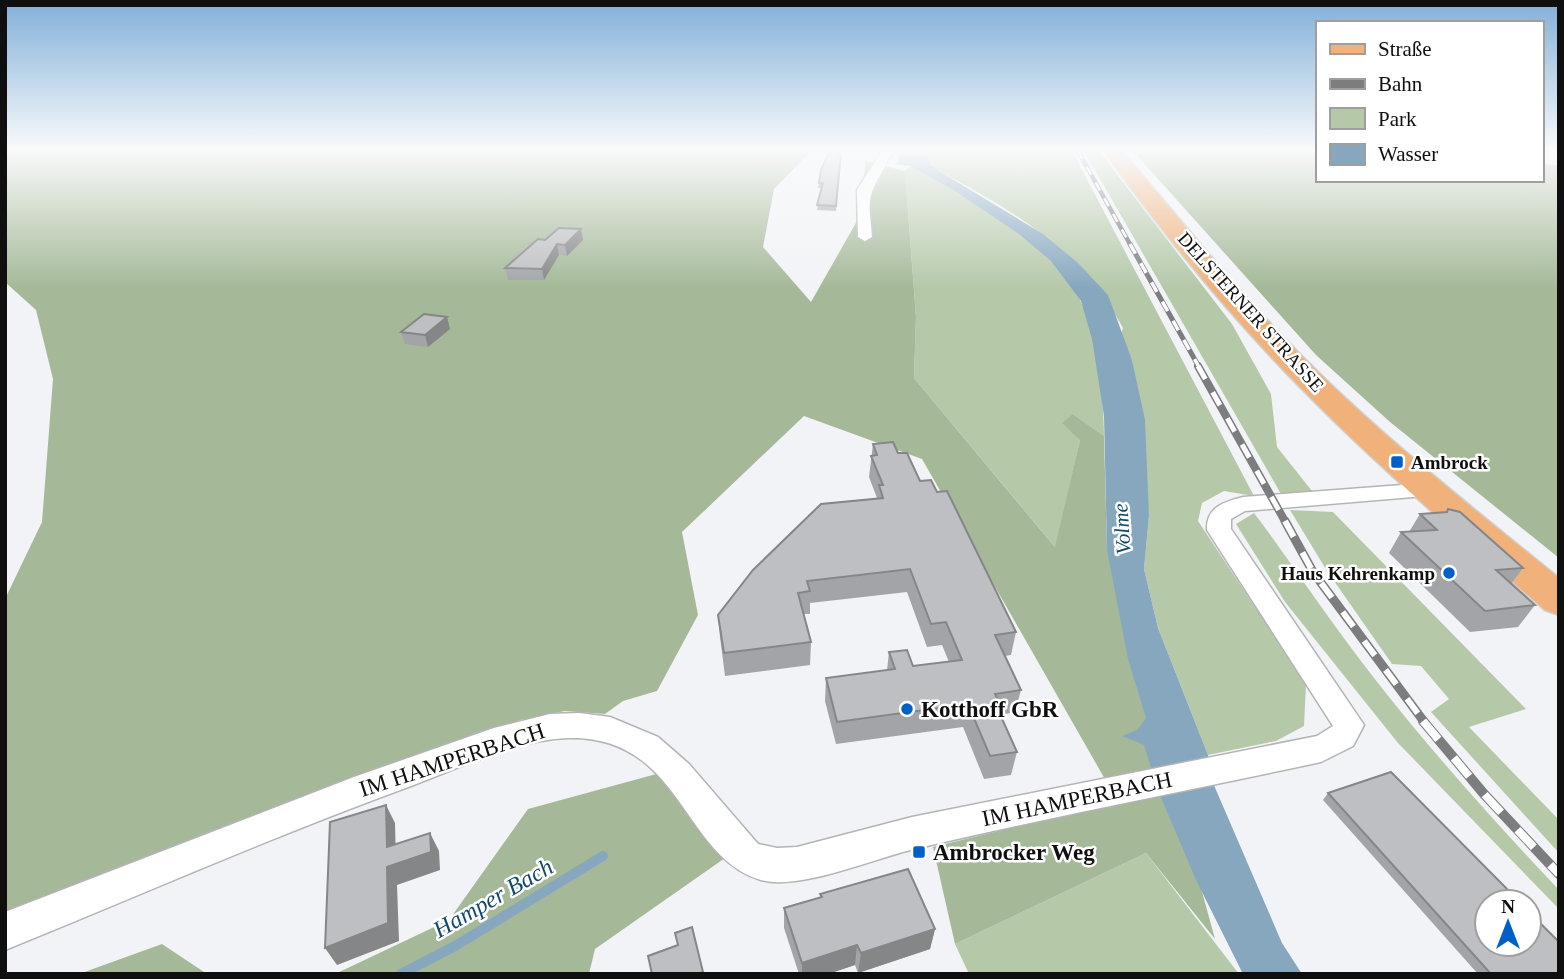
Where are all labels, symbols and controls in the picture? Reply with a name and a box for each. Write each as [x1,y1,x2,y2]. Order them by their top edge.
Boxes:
legend [1316,21,1543,182]
text: Straße [1378,37,1432,61]
text: Bahn [1378,72,1423,96]
text: Park [1378,107,1417,131]
text: Wasser [1378,142,1438,166]
street label: DELSTERNER STRASSE [1174,228,1328,396]
place label: Ambrock [1411,452,1488,473]
marker: Ambrock [1389,454,1405,470]
water label: Volme [1108,503,1136,555]
place label: Haus Kehrenkamp [1281,563,1435,584]
marker: Haus Kehrenkamp [1441,565,1457,581]
place label: Kotthoff GbR [921,697,1059,722]
marker: Kotthoff GbR [899,701,915,717]
street label: IM HAMPERBACH [356,718,548,802]
street label: IM HAMPERBACH [980,767,1174,831]
place label: Ambrocker Weg [933,840,1095,865]
marker: Ambrocker Weg [911,844,927,860]
water label: Hamper Bach [428,853,558,943]
north arrow [1473,888,1543,958]
text: N [1501,896,1515,917]

